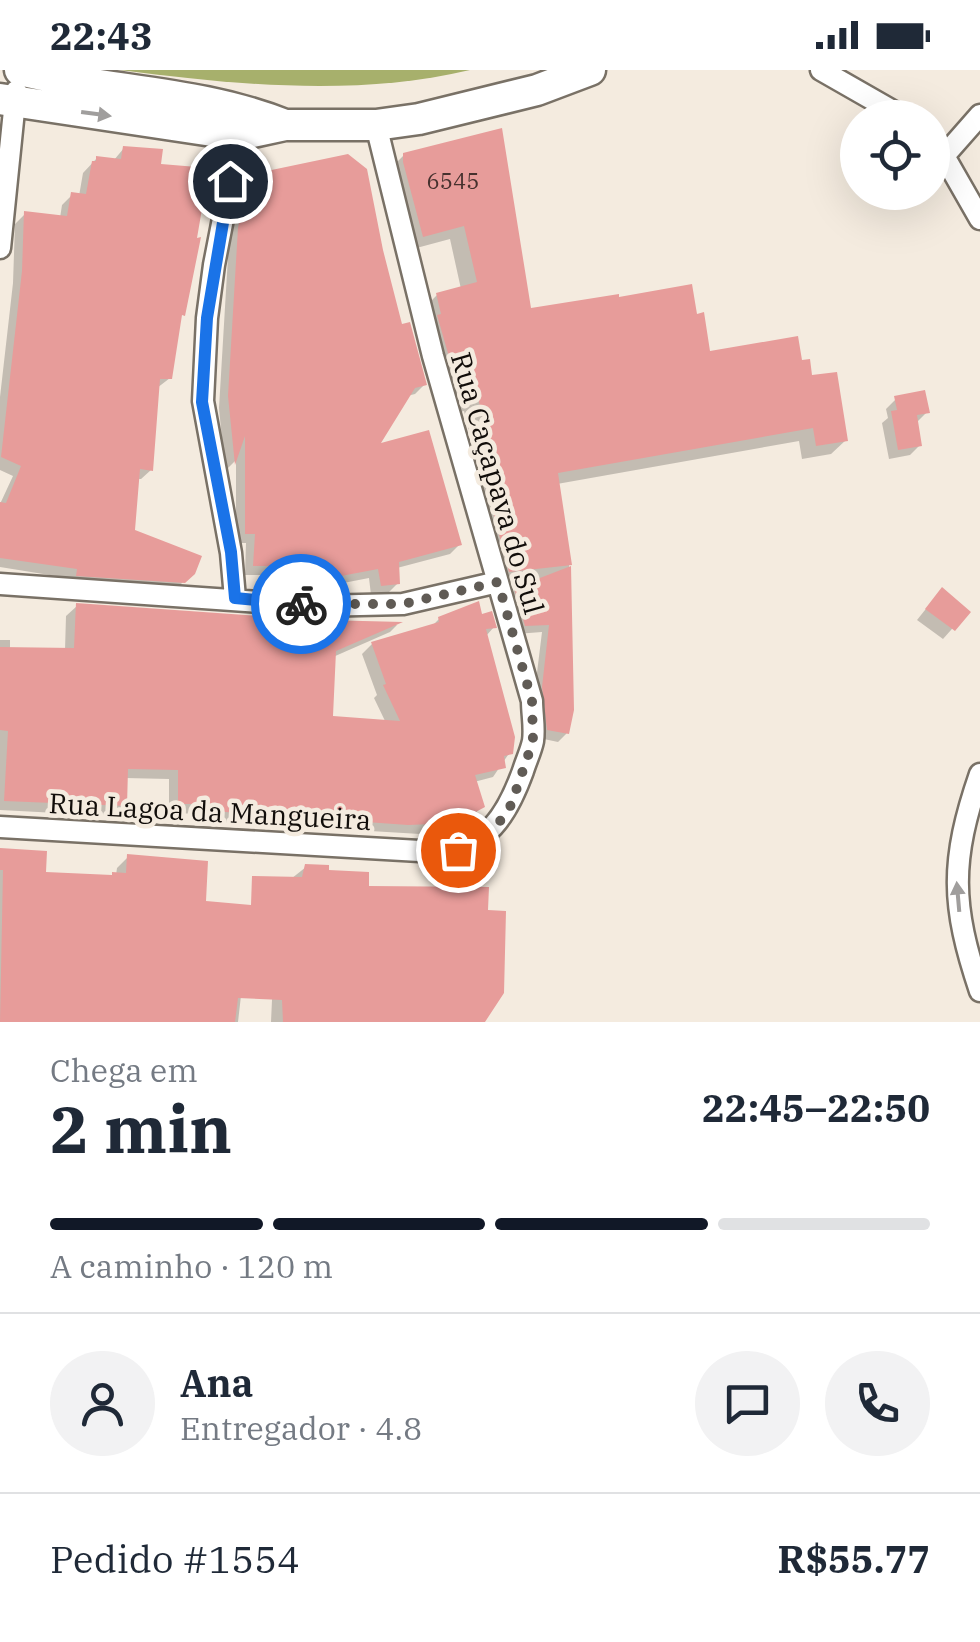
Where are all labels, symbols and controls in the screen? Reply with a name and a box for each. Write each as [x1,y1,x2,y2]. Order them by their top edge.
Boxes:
text: 22:43 [50,11,153,60]
map controls [840,100,950,210]
button: locate [840,100,950,210]
one-way arrow [81,107,113,123]
pin [188,139,273,224]
icon: home [203,154,258,209]
house number: 6545 [427,166,479,195]
street label: Rua Caçapava do Sul [443,348,553,618]
courier [251,554,351,654]
icon: bike [274,577,329,632]
street label: Rua Lagoa da Mangueira [48,784,372,838]
pin [416,808,501,893]
icon: bag [431,823,486,878]
one-way arrow [949,880,965,912]
text: Chega em [50,1049,198,1091]
text: 22:45–22:50 [702,1083,930,1132]
text: 2 min [50,1086,232,1171]
text: A caminho · 120 m [50,1245,333,1287]
button: person [50,1351,155,1456]
button: chat [695,1351,800,1456]
button: phone [825,1351,930,1456]
text: Ana [180,1358,253,1407]
text: Entregador · 4.8 [180,1407,422,1449]
text: Pedido #1554 [50,1534,300,1583]
text: R$55.77 [778,1534,930,1583]

